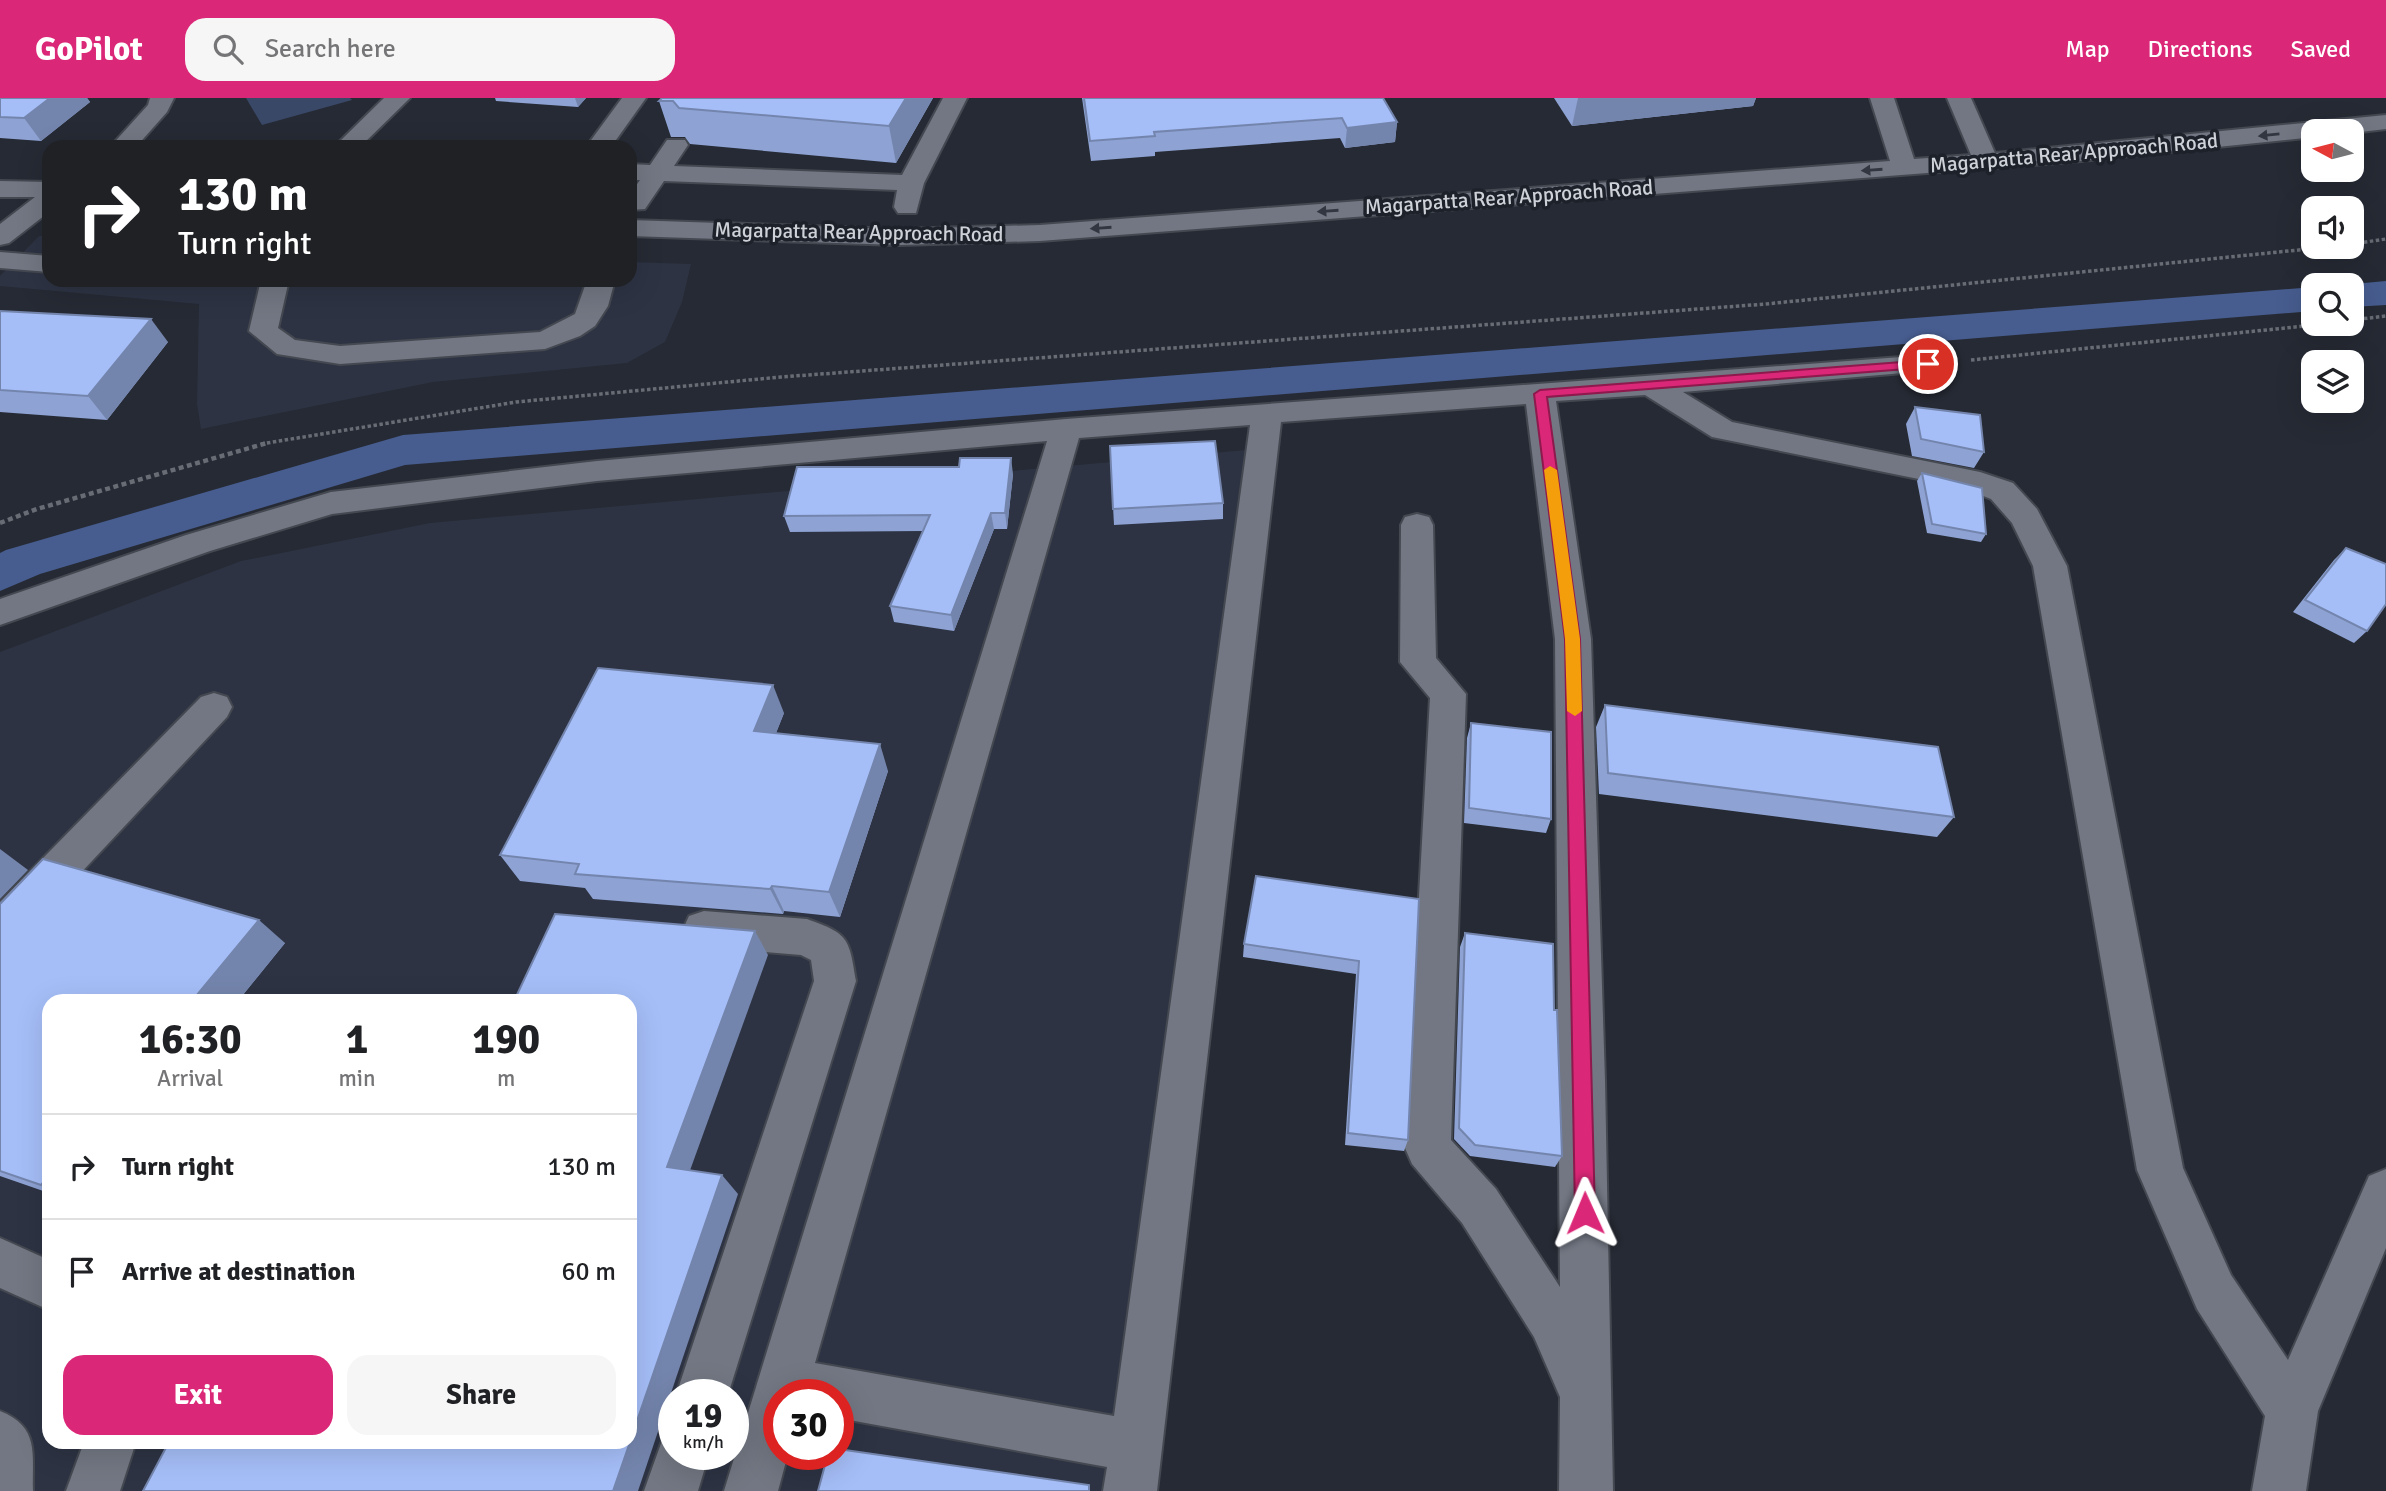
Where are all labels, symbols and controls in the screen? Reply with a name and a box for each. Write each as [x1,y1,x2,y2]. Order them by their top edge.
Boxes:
search box [185,18,675,81]
text: GoPilot [35,29,143,70]
icon: search [209,30,247,68]
text: Search here [265,33,396,65]
text: Map [2065,34,2110,64]
text: Directions [2148,34,2253,64]
text: Saved [2291,34,2351,64]
north arrow [2301,119,2364,182]
map controls [2301,119,2364,413]
street label: Magarpatta Rear Approach Road [1929,127,2219,179]
one-way arrow [2258,129,2280,140]
text: 130 m [178,164,308,224]
one-way arrow [1861,165,1883,176]
icon: right [63,168,154,259]
street label: Magarpatta Rear Approach Road [1364,174,1654,220]
button: sound [2301,196,2364,259]
one-way arrow [1316,206,1338,217]
street label: Magarpatta Rear Approach Road [714,216,1004,248]
one-way arrow [1090,223,1112,234]
text: Turn right [178,224,311,263]
button: search [2301,273,2364,336]
pin [1898,334,1958,394]
icon: arrive [1909,345,1947,383]
button: layers [2301,350,2364,413]
text: 16:30 [139,1014,242,1065]
text: 1 [346,1014,368,1065]
text: 190 [472,1014,540,1065]
text: Arrival [157,1064,223,1093]
text: min [338,1064,376,1093]
text: m [497,1064,515,1093]
icon: right [63,1148,101,1186]
text: Turn right [122,1151,234,1183]
text: 130 m [547,1151,616,1183]
position arrow [1548,1176,1622,1250]
icon: arrive [63,1253,101,1291]
text: Arrive at destination [122,1256,355,1288]
text: 60 m [561,1256,616,1288]
button: Exit [63,1355,333,1435]
button: Share [347,1355,616,1435]
speed limit sign: 30 [763,1379,854,1470]
text: 19 [685,1394,722,1437]
text: km/h [683,1431,724,1453]

